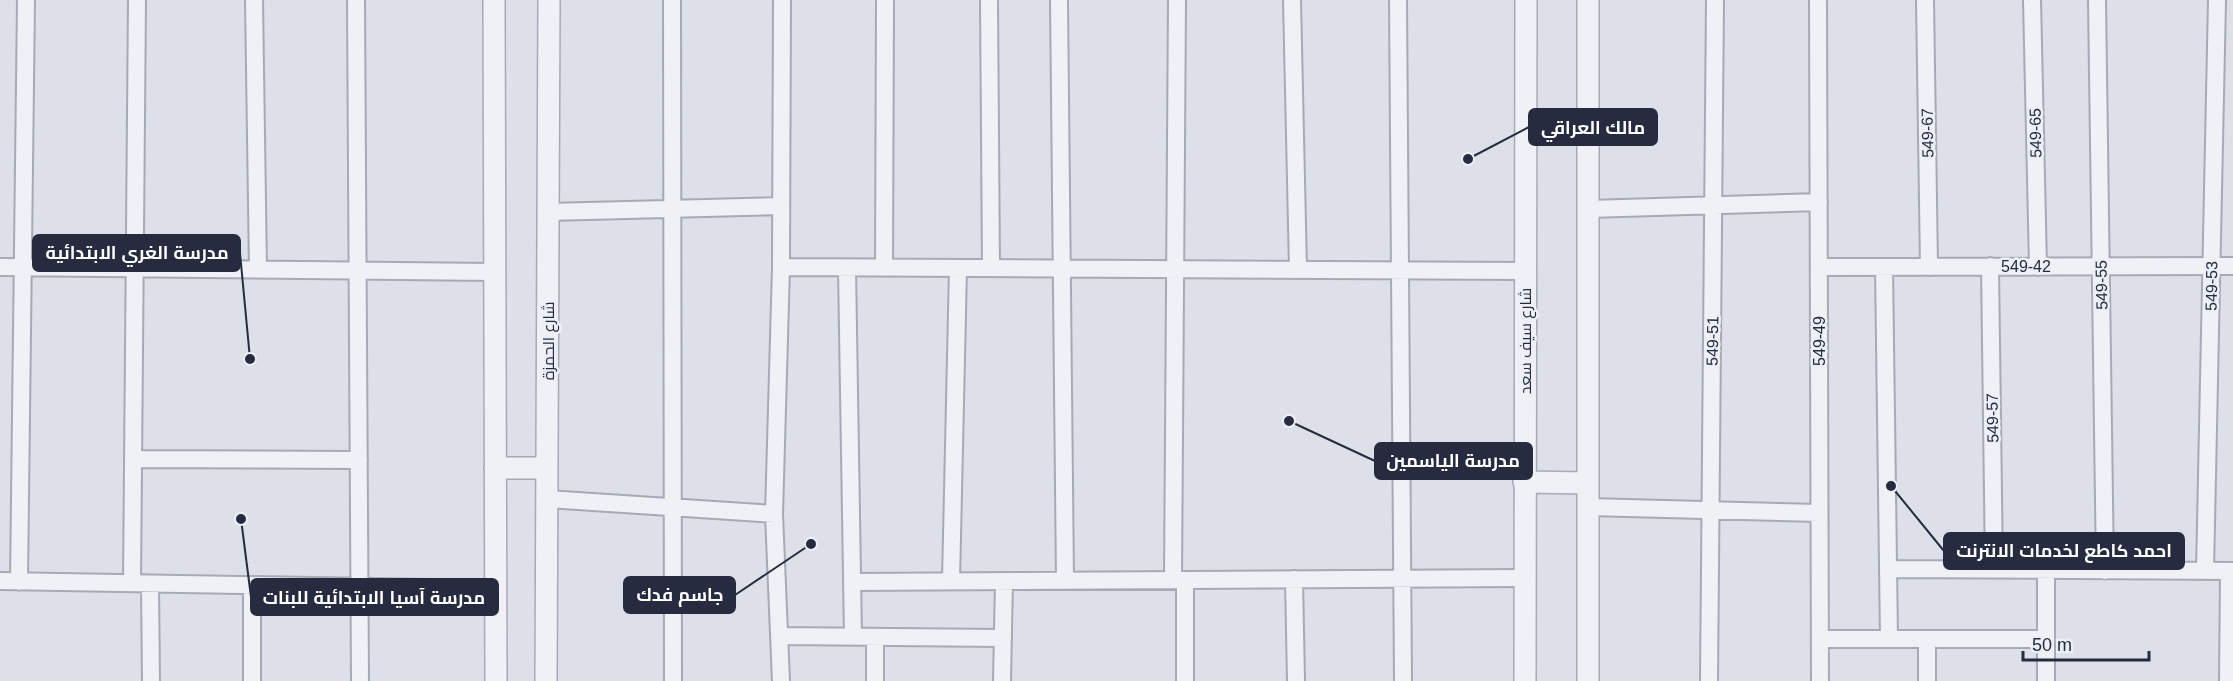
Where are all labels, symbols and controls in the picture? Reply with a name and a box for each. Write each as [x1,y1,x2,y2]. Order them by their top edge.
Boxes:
street label: 549-67 [1919,108,1936,158]
street label: 549-65 [2027,108,2044,158]
callout: مالك العراقي [1529,109,1657,145]
text: مالك العراقي [1541,118,1645,143]
callout: مدرسة الغري الابتدائية [33,235,240,271]
text: مدرسة الغري الابتدائية [45,243,229,267]
street label: 549-42 [2001,258,2051,275]
street label: 549-55 [2093,260,2110,310]
street label: 549-53 [2203,261,2220,311]
street label: شارع سيف سعد [1517,288,1537,394]
street label: شارع الحمزة [540,302,560,380]
street label: 549-51 [1704,316,1721,366]
street label: 549-49 [1811,316,1828,366]
street label: 549-57 [1984,393,2001,443]
callout: مدرسة الياسمين [1375,443,1532,479]
text: مدرسة الياسمين [1386,451,1520,472]
callout: احمد كاطع لخدمات الانترنت [1944,533,2184,569]
text: احمد كاطع لخدمات الانترنت [1956,541,2172,563]
callout: جاسم فدك [624,577,735,613]
callout: مدرسة آسيا الابتدائية للبنات [251,579,498,615]
text: جاسم فدك [637,585,723,607]
text: مدرسة آسيا الابتدائية للبنات [263,588,485,608]
scale bar [2023,624,2149,662]
text: 50 m [2032,635,2072,655]

